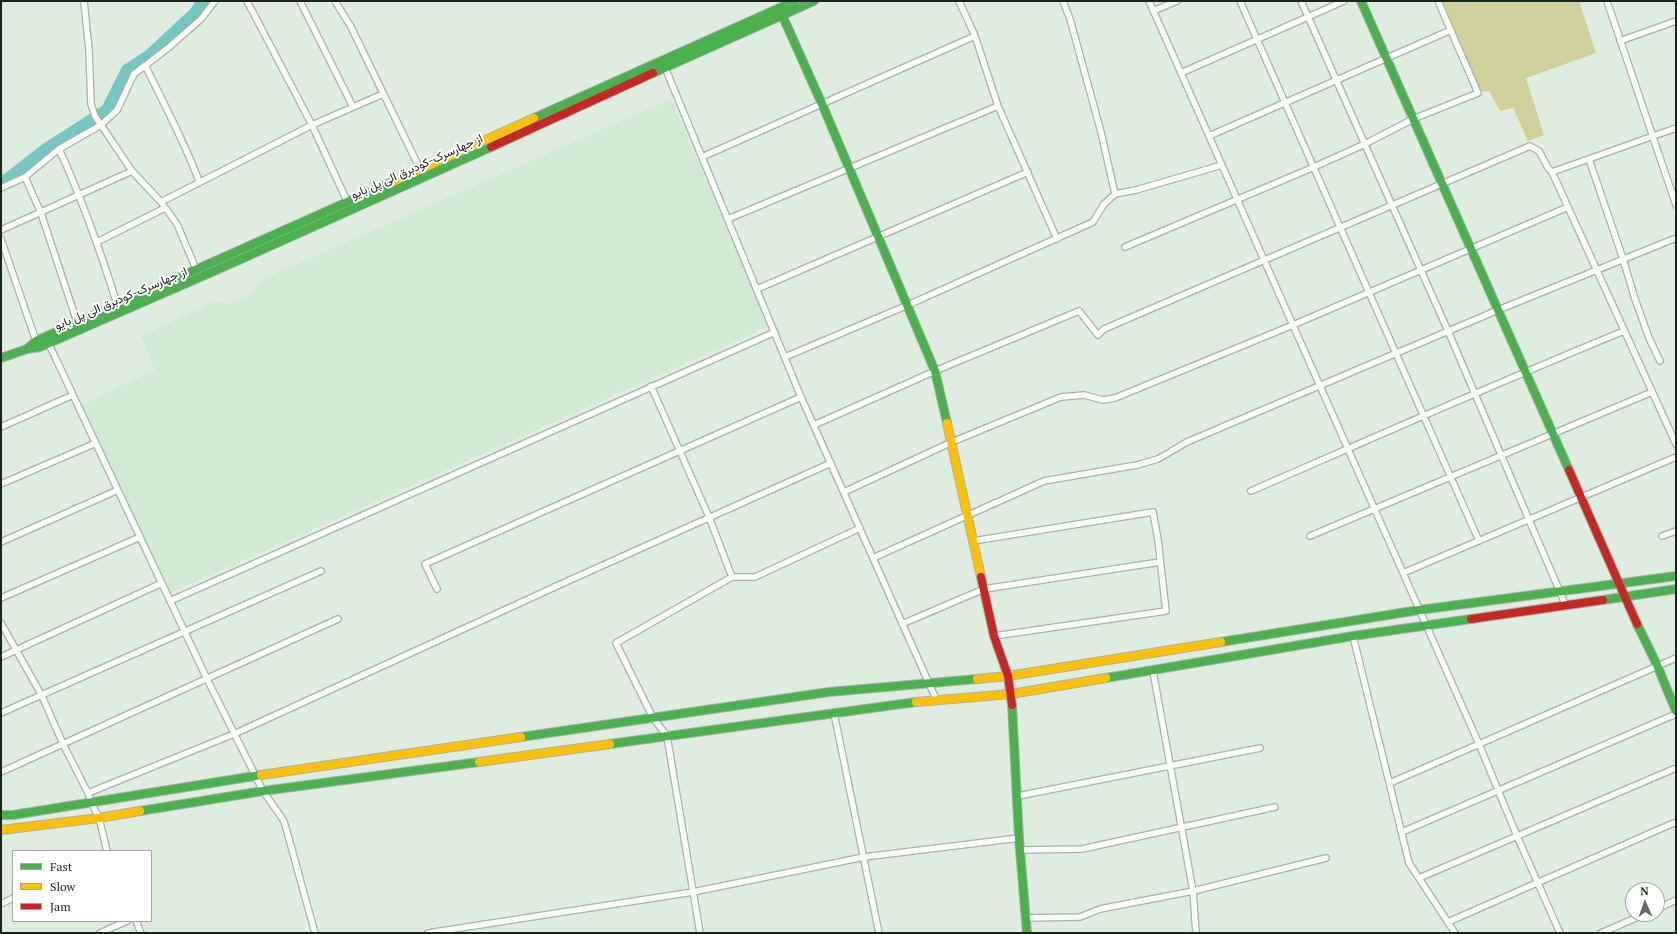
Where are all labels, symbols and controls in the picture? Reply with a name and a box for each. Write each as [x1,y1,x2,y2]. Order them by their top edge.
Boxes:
street label: از جهارسرک-کودبرق الی پل بایو [349,131,485,203]
street label: از جهارسرک-کودبرق الی پل بایو [53,265,189,333]
legend [12,850,152,922]
text: Fast [50,859,72,874]
text: Slow [50,879,75,894]
north arrow [1625,882,1665,922]
text: N [1640,884,1649,898]
text: Jam [50,899,71,914]

